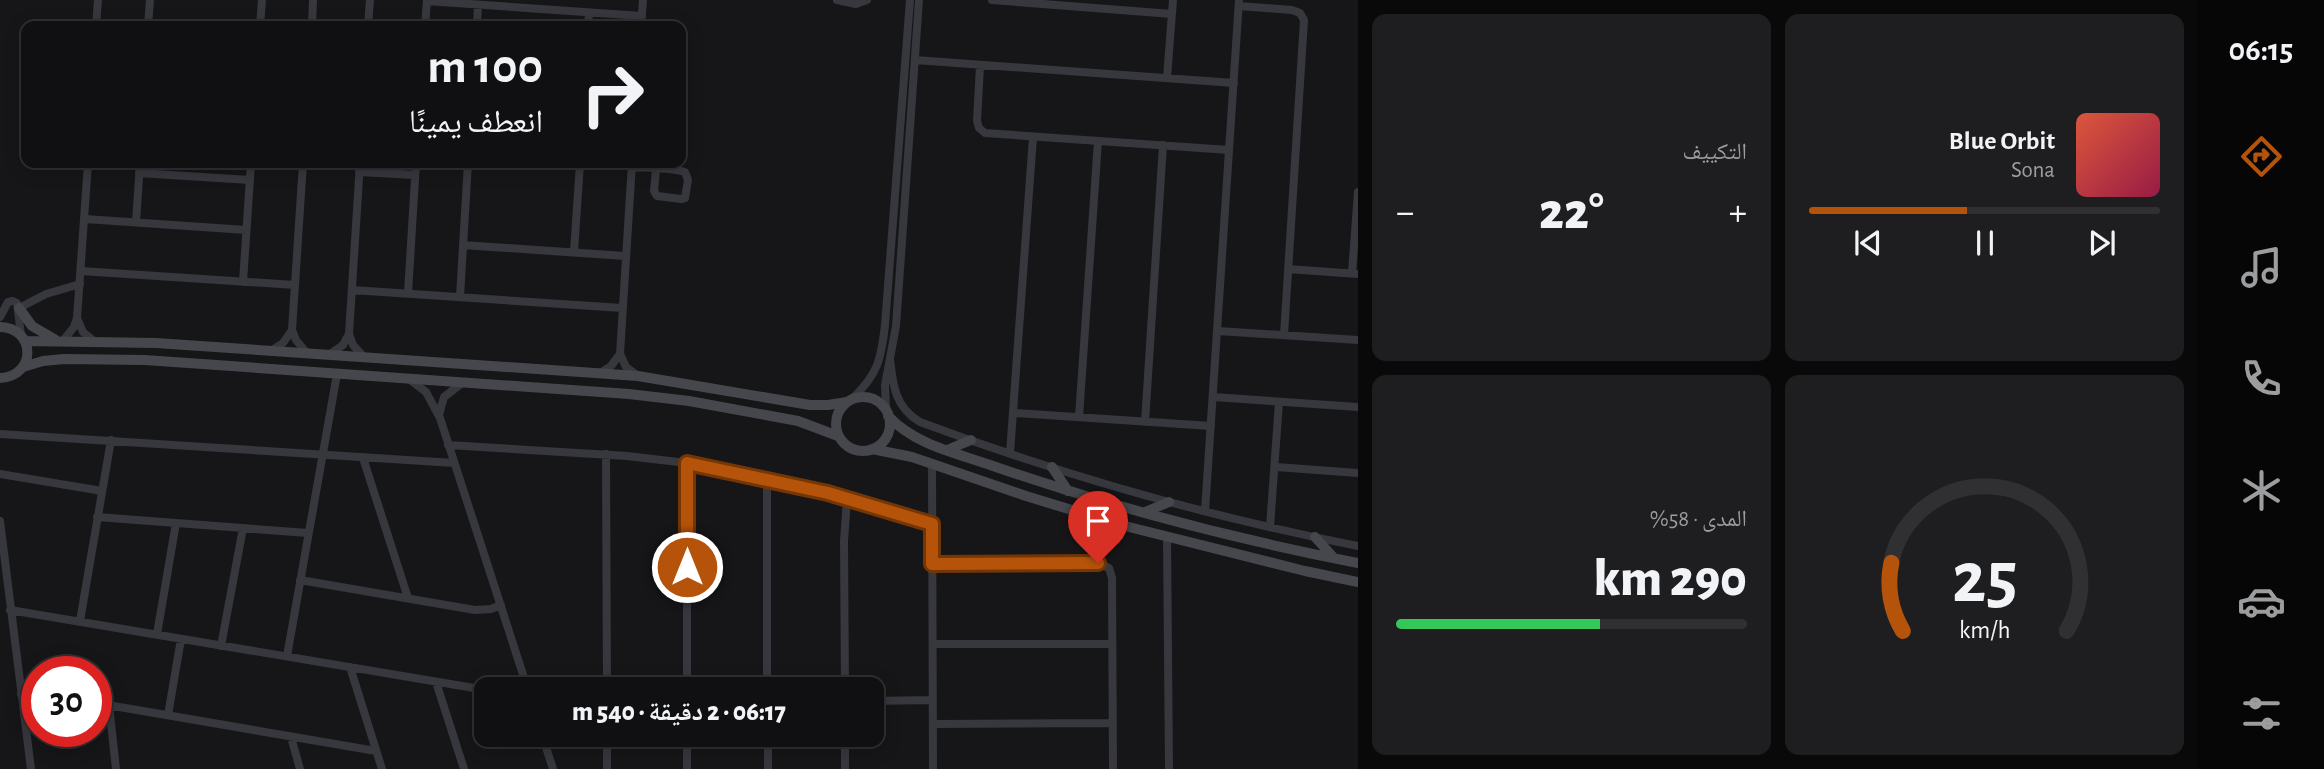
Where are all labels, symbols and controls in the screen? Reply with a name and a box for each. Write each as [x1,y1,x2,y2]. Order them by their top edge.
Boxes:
text: 06:15 [2229,34,2293,66]
text: 100 m [427,43,543,92]
icon: right [567,49,658,140]
text: انعطف يمينًا [409,106,543,138]
text: Blue Orbit [1949,128,2055,154]
icon: directions [2237,132,2286,181]
text: التكييف [1682,141,1747,164]
text: Sona [2011,159,2055,182]
text: 22° [1539,186,1604,238]
text: − [1396,194,1414,232]
text: + [1729,194,1747,232]
icon: previous [1849,224,1887,262]
icon: pause [1966,224,2004,262]
icon: next [2083,224,2121,262]
icon: music [2237,243,2286,292]
icon: phone [2237,354,2286,403]
icon: climate [2237,466,2286,515]
pin [1068,491,1128,563]
icon: arrive [1079,502,1117,540]
text: المدى · 58% [1650,508,1747,531]
position arrow [650,530,724,604]
text: 25 [1952,543,2017,616]
text: 290 km [1593,553,1747,605]
icon: car [2237,577,2286,626]
text: km/h [1959,618,2010,643]
speed limit sign: 30 [21,656,112,747]
icon: filters [2237,689,2286,738]
text: 06:17 · 2 دقيقة · 540 m [572,699,786,725]

